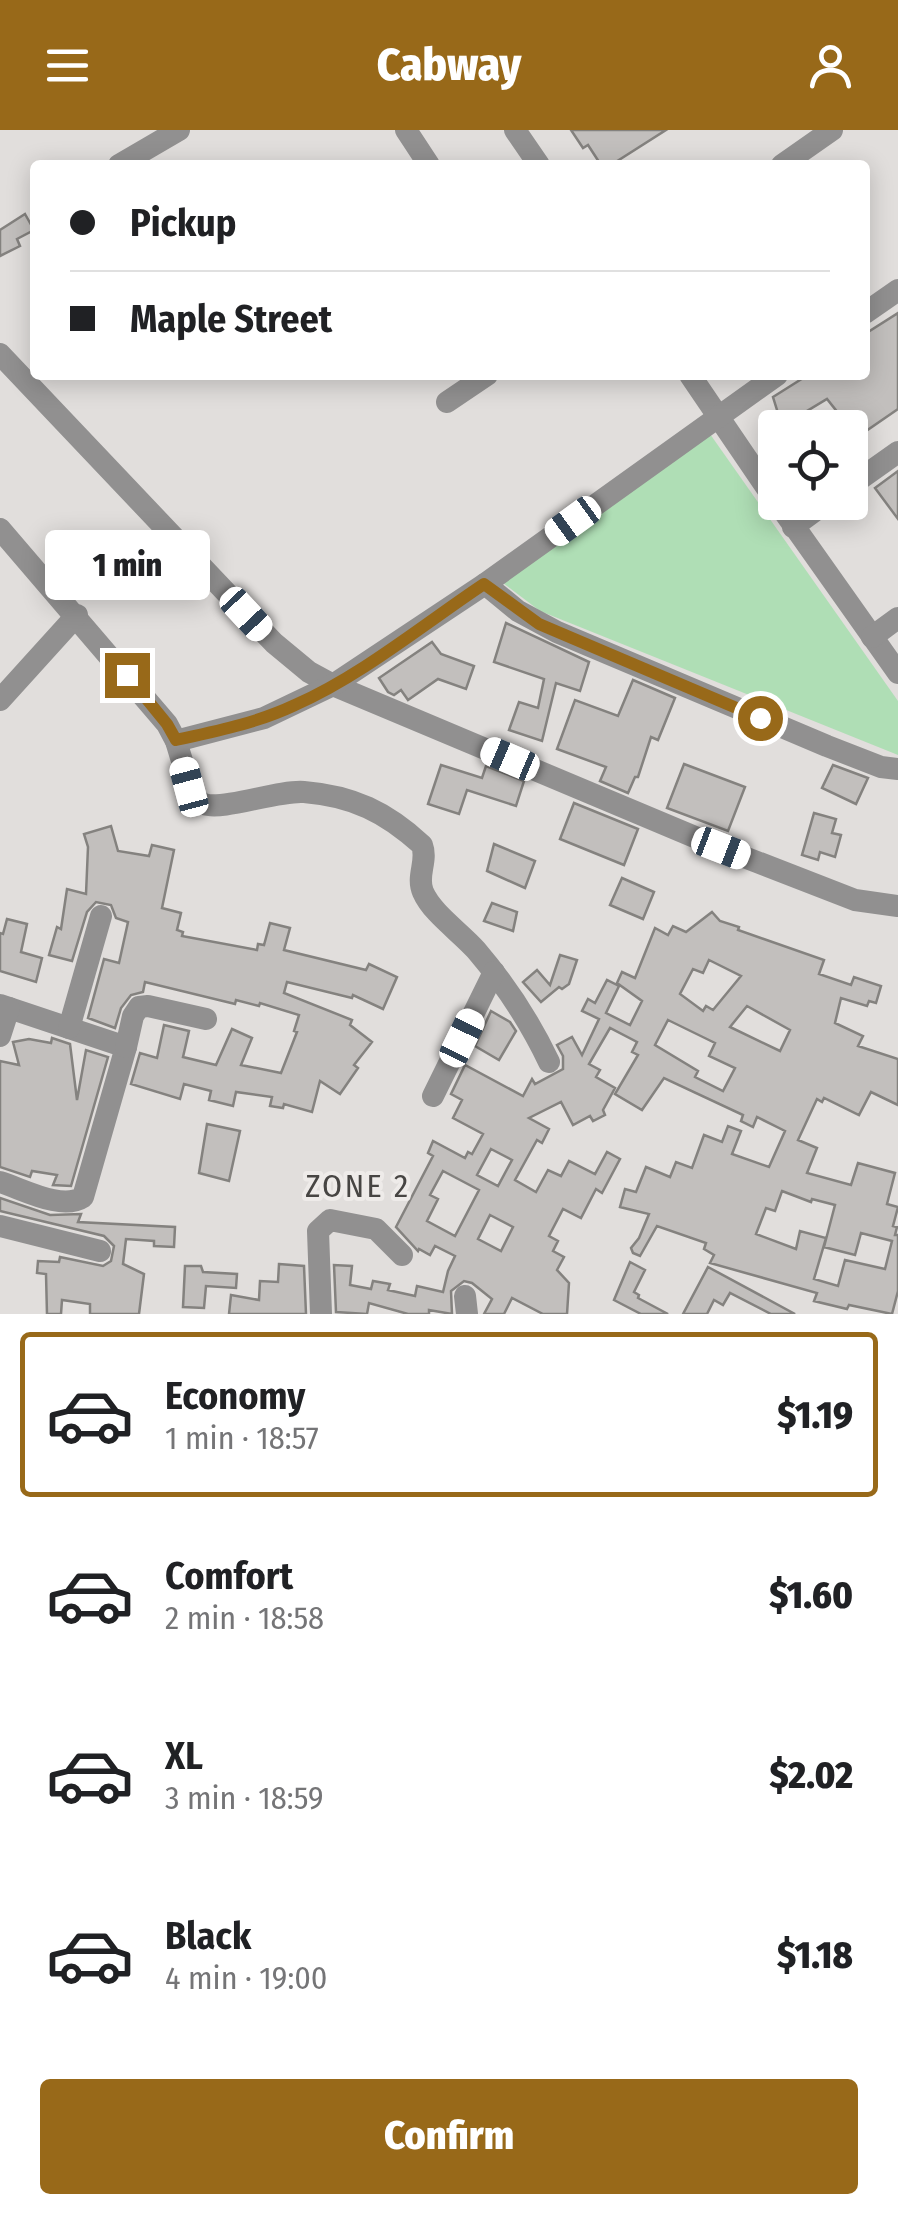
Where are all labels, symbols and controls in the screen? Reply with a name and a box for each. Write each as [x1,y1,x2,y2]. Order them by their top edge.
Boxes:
icon: menu [40,38,95,93]
text: Cabway [377,38,521,92]
icon: person [803,38,858,93]
text: Pickup [130,200,236,246]
text: Maple Street [130,296,332,342]
map controls [758,410,868,520]
button: locate [758,410,868,520]
car [540,491,606,551]
callout: 1 min [44,530,210,600]
text: 1 min [93,546,162,584]
car [215,582,277,646]
route end [105,653,150,698]
route start [738,696,783,741]
car [477,733,543,785]
car [167,754,211,820]
car [688,823,754,873]
car [435,1004,489,1072]
district label: ZONE 2 [305,1167,411,1205]
icon: car [45,1370,135,1460]
text: Economy [165,1373,305,1419]
text: $1.19 [777,1392,853,1438]
text: 1 min · 18:57 [165,1419,319,1457]
icon: car [45,1550,135,1640]
text: Comfort [165,1553,293,1599]
text: $1.60 [769,1572,853,1618]
text: 2 min · 18:58 [165,1599,324,1637]
icon: car [45,1730,135,1820]
text: XL [165,1733,203,1779]
text: $2.02 [770,1752,853,1798]
text: 3 min · 18:59 [165,1779,323,1817]
icon: car [45,1910,135,2000]
text: Black [165,1913,251,1959]
text: $1.18 [777,1932,853,1978]
text: 4 min · 19:00 [165,1959,328,1997]
button: Confirm [40,2079,858,2194]

